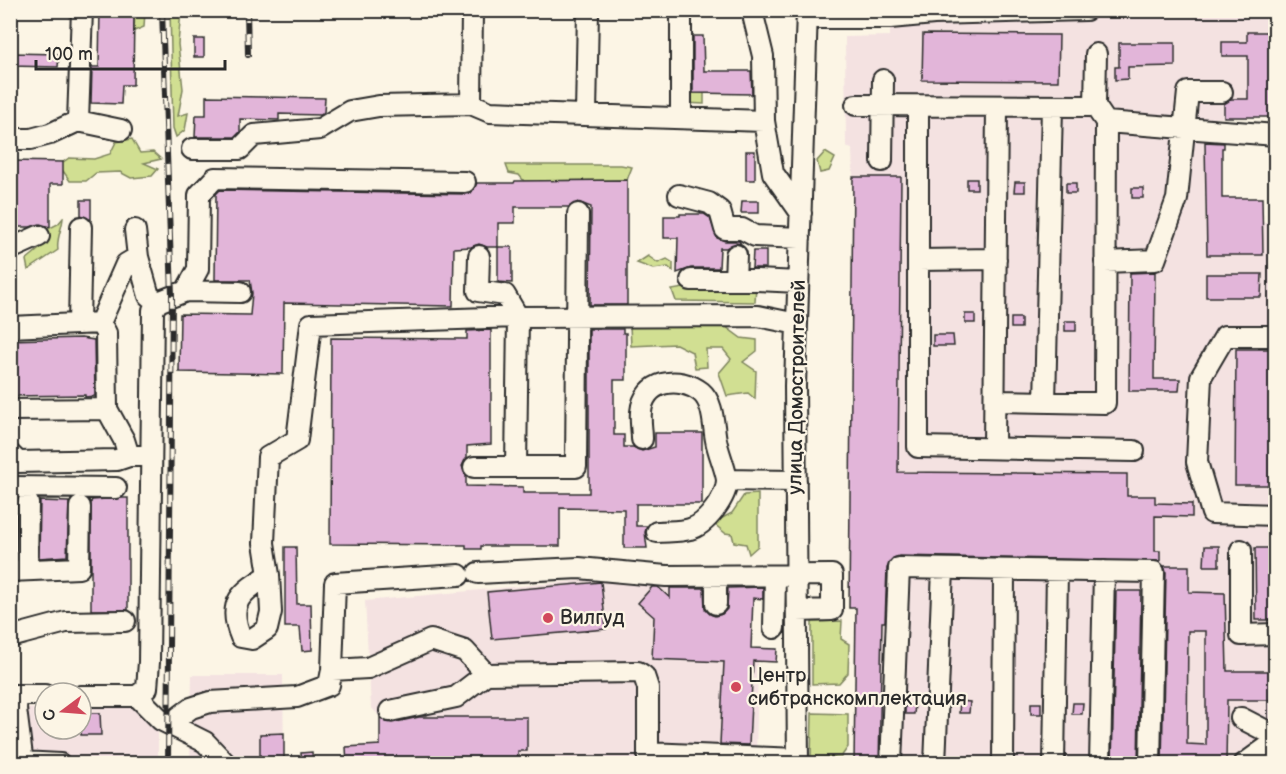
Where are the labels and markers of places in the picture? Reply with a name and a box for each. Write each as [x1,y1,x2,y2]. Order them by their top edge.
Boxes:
place label: Вилгуд [560,606,624,630]
marker: Вилгуд [541,611,555,625]
place label: Центр сибтранскомплектация [748,664,967,711]
marker: Центр сибтранскомплектация [729,680,743,694]

